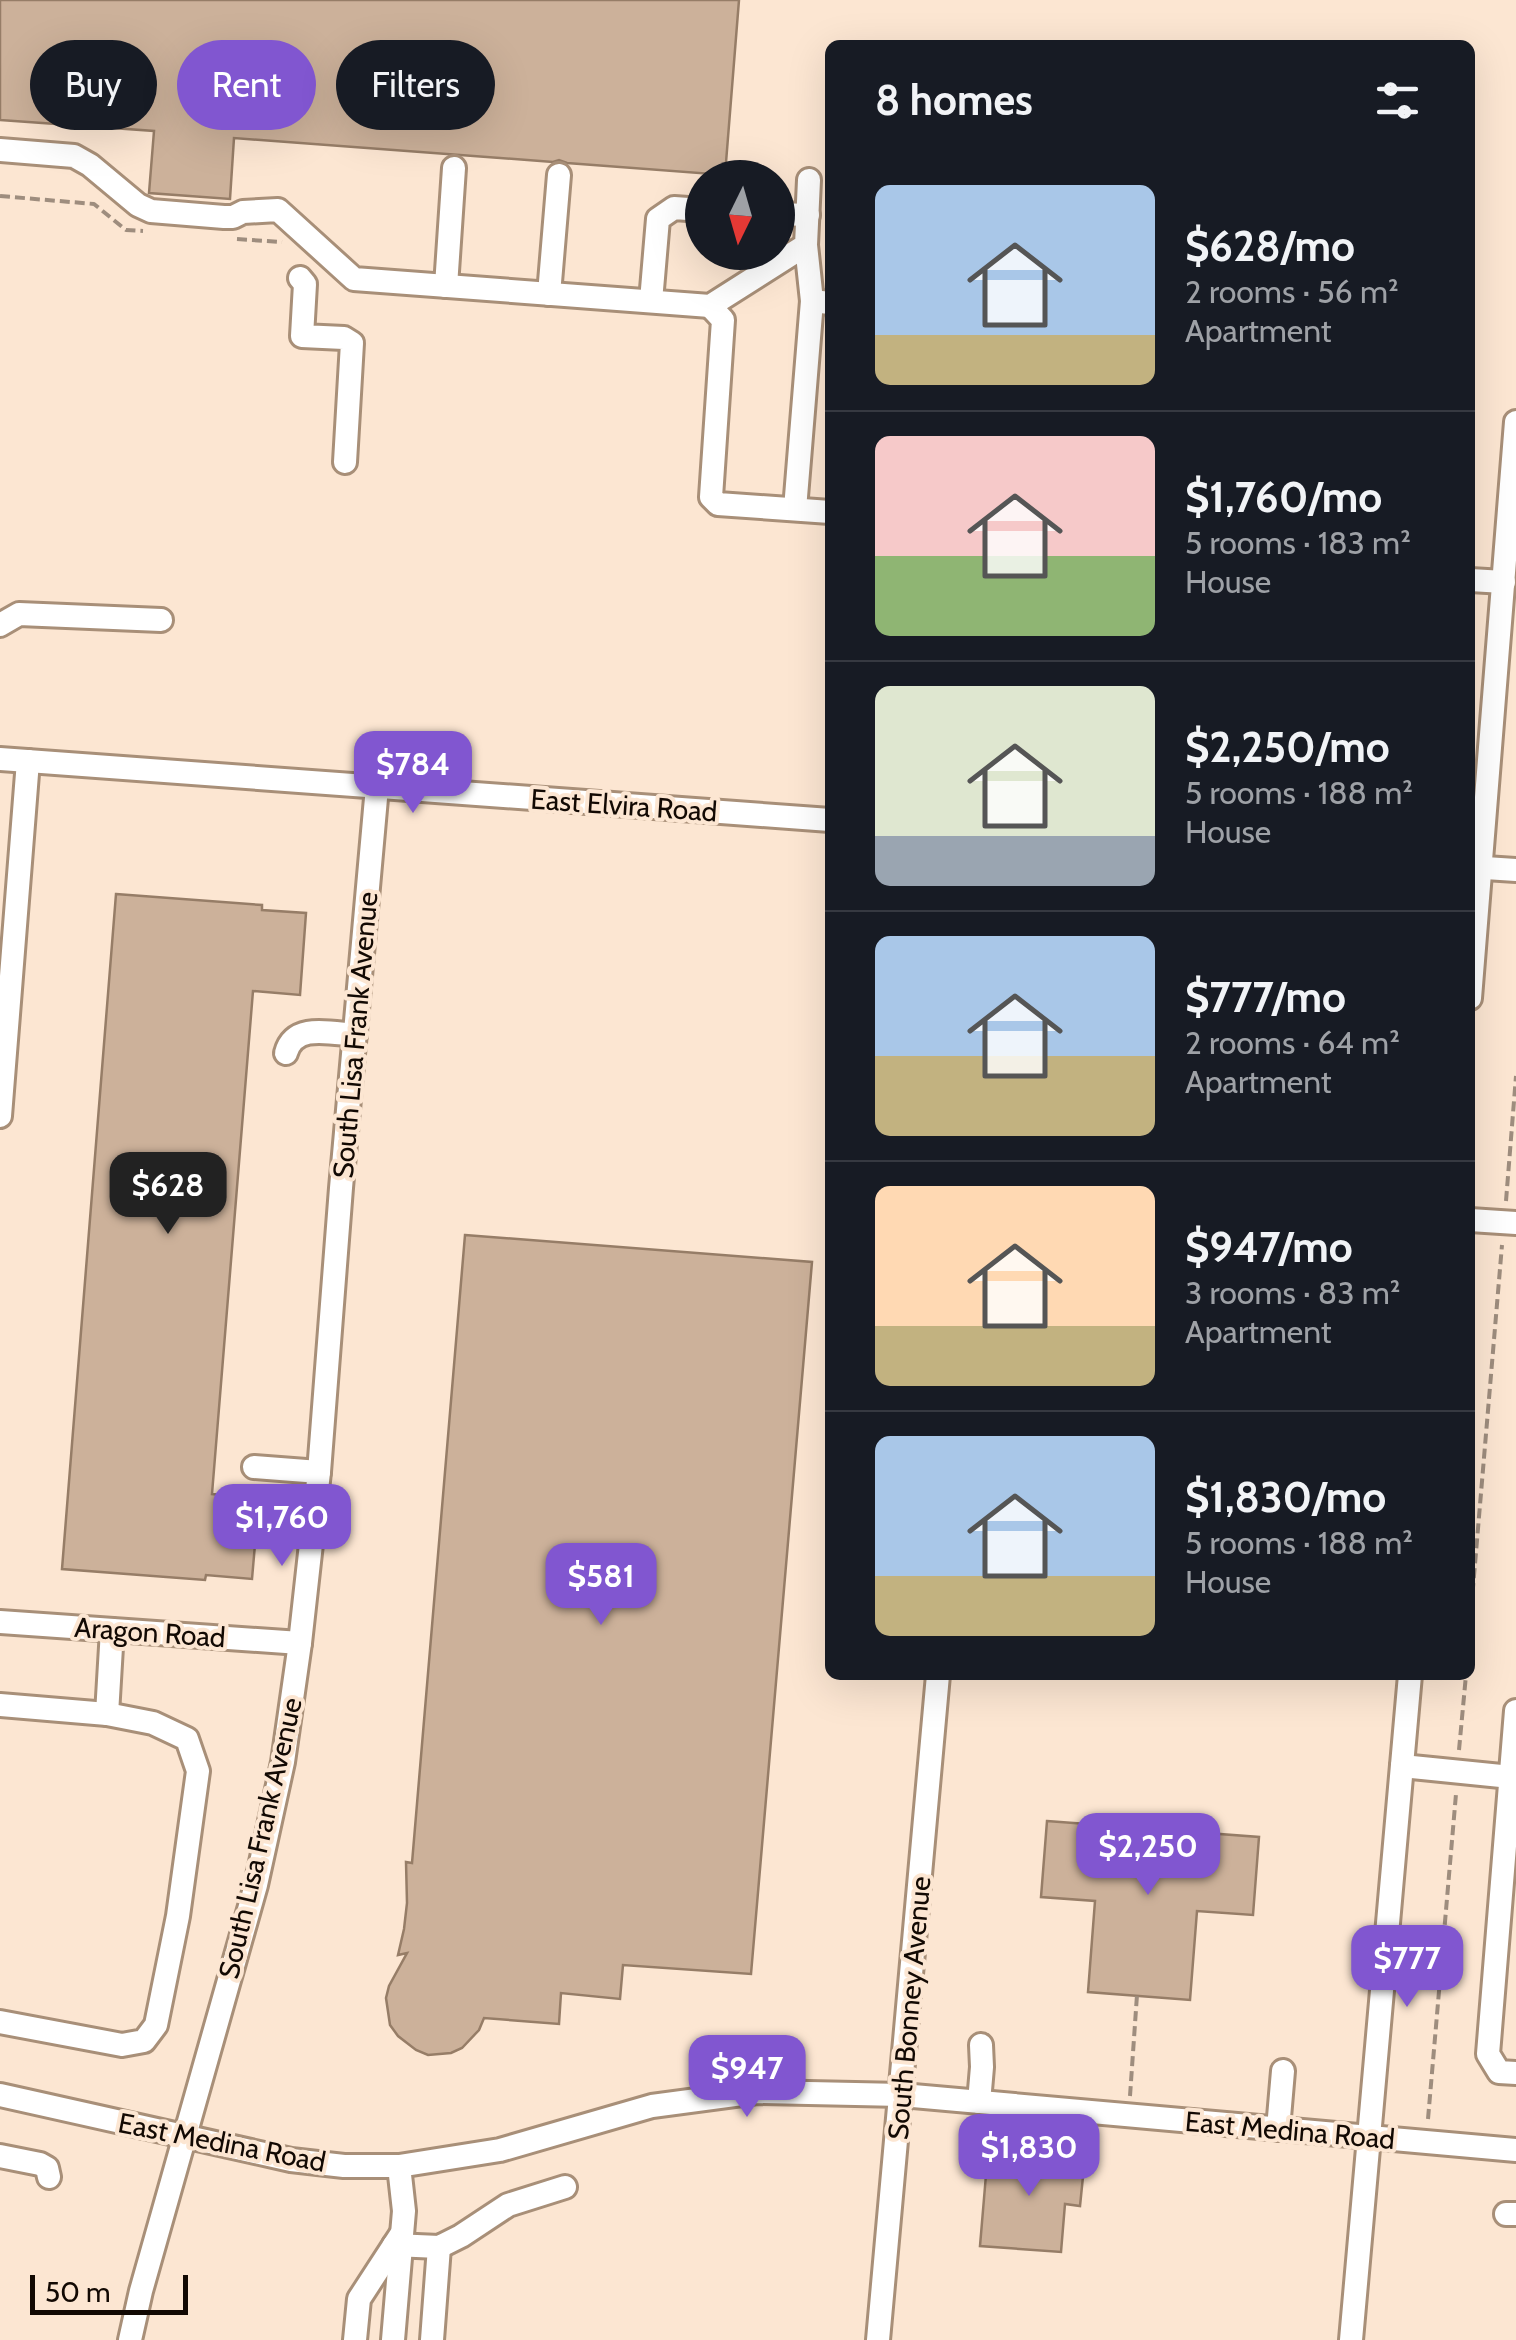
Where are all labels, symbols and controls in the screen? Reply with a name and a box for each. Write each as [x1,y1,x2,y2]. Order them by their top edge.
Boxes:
chip: Buy [30,40,157,130]
chip: Rent [177,40,316,130]
chip: Filters [336,40,495,130]
icon: filters [1370,73,1425,128]
text: 8 homes [875,74,1033,126]
north arrow [685,160,795,270]
map controls [685,160,795,270]
text: $628/mo [1185,220,1355,272]
icon: home [955,225,1075,345]
text: 2 rooms · 56 m² [1185,272,1399,311]
text: Apartment [1185,311,1332,350]
text: $1,760/mo [1185,471,1382,523]
icon: home [955,476,1075,596]
text: 5 rooms · 183 m² [1185,523,1411,562]
text: House [1185,562,1271,601]
text: $2,250/mo [1185,721,1390,773]
icon: home [955,726,1075,846]
pin: $784 [354,731,472,816]
text: $784 [376,744,450,783]
text: 5 rooms · 188 m² [1185,773,1413,812]
street label: East Elvira Road [530,782,718,828]
text: House [1185,812,1271,851]
street label: South Lisa Frank Avenue [326,890,384,1180]
text: $777/mo [1185,971,1346,1023]
icon: home [955,976,1075,1096]
text: 2 rooms · 64 m² [1185,1023,1400,1062]
text: Apartment [1185,1062,1332,1101]
pin: $628 [109,1152,227,1237]
text: $628 [132,1165,204,1204]
text: $947/mo [1185,1221,1353,1273]
icon: home [955,1226,1075,1346]
text: 3 rooms · 83 m² [1185,1273,1400,1312]
text: Apartment [1185,1312,1332,1351]
text: $1,830/mo [1185,1471,1386,1523]
icon: home [955,1476,1075,1596]
pin: $1,760 [201,1484,363,1569]
text: $1,760 [235,1497,329,1536]
text: 5 rooms · 188 m² [1185,1523,1413,1562]
pin: $581 [542,1543,660,1628]
text: $581 [568,1556,634,1595]
text: House [1185,1562,1271,1601]
street label: Aragon Road [73,1610,227,1654]
street label: South Lisa Frank Avenue [211,1694,309,1982]
pin: $2,250 [1067,1813,1229,1898]
text: $2,250 [1098,1826,1198,1865]
street label: South Bonney Avenue [881,1875,937,2141]
pin: $777 [1348,1925,1466,2010]
text: $777 [1373,1938,1441,1977]
pin: $947 [688,2035,806,2120]
text: $947 [711,2048,783,2087]
street label: East Medina Road [1184,2104,1396,2156]
street label: East Medina Road [115,2105,329,2179]
pin: $1,830 [948,2114,1110,2199]
text: $1,830 [981,2127,1077,2166]
scale bar [30,2270,188,2314]
text: 50 m [45,2275,111,2309]

